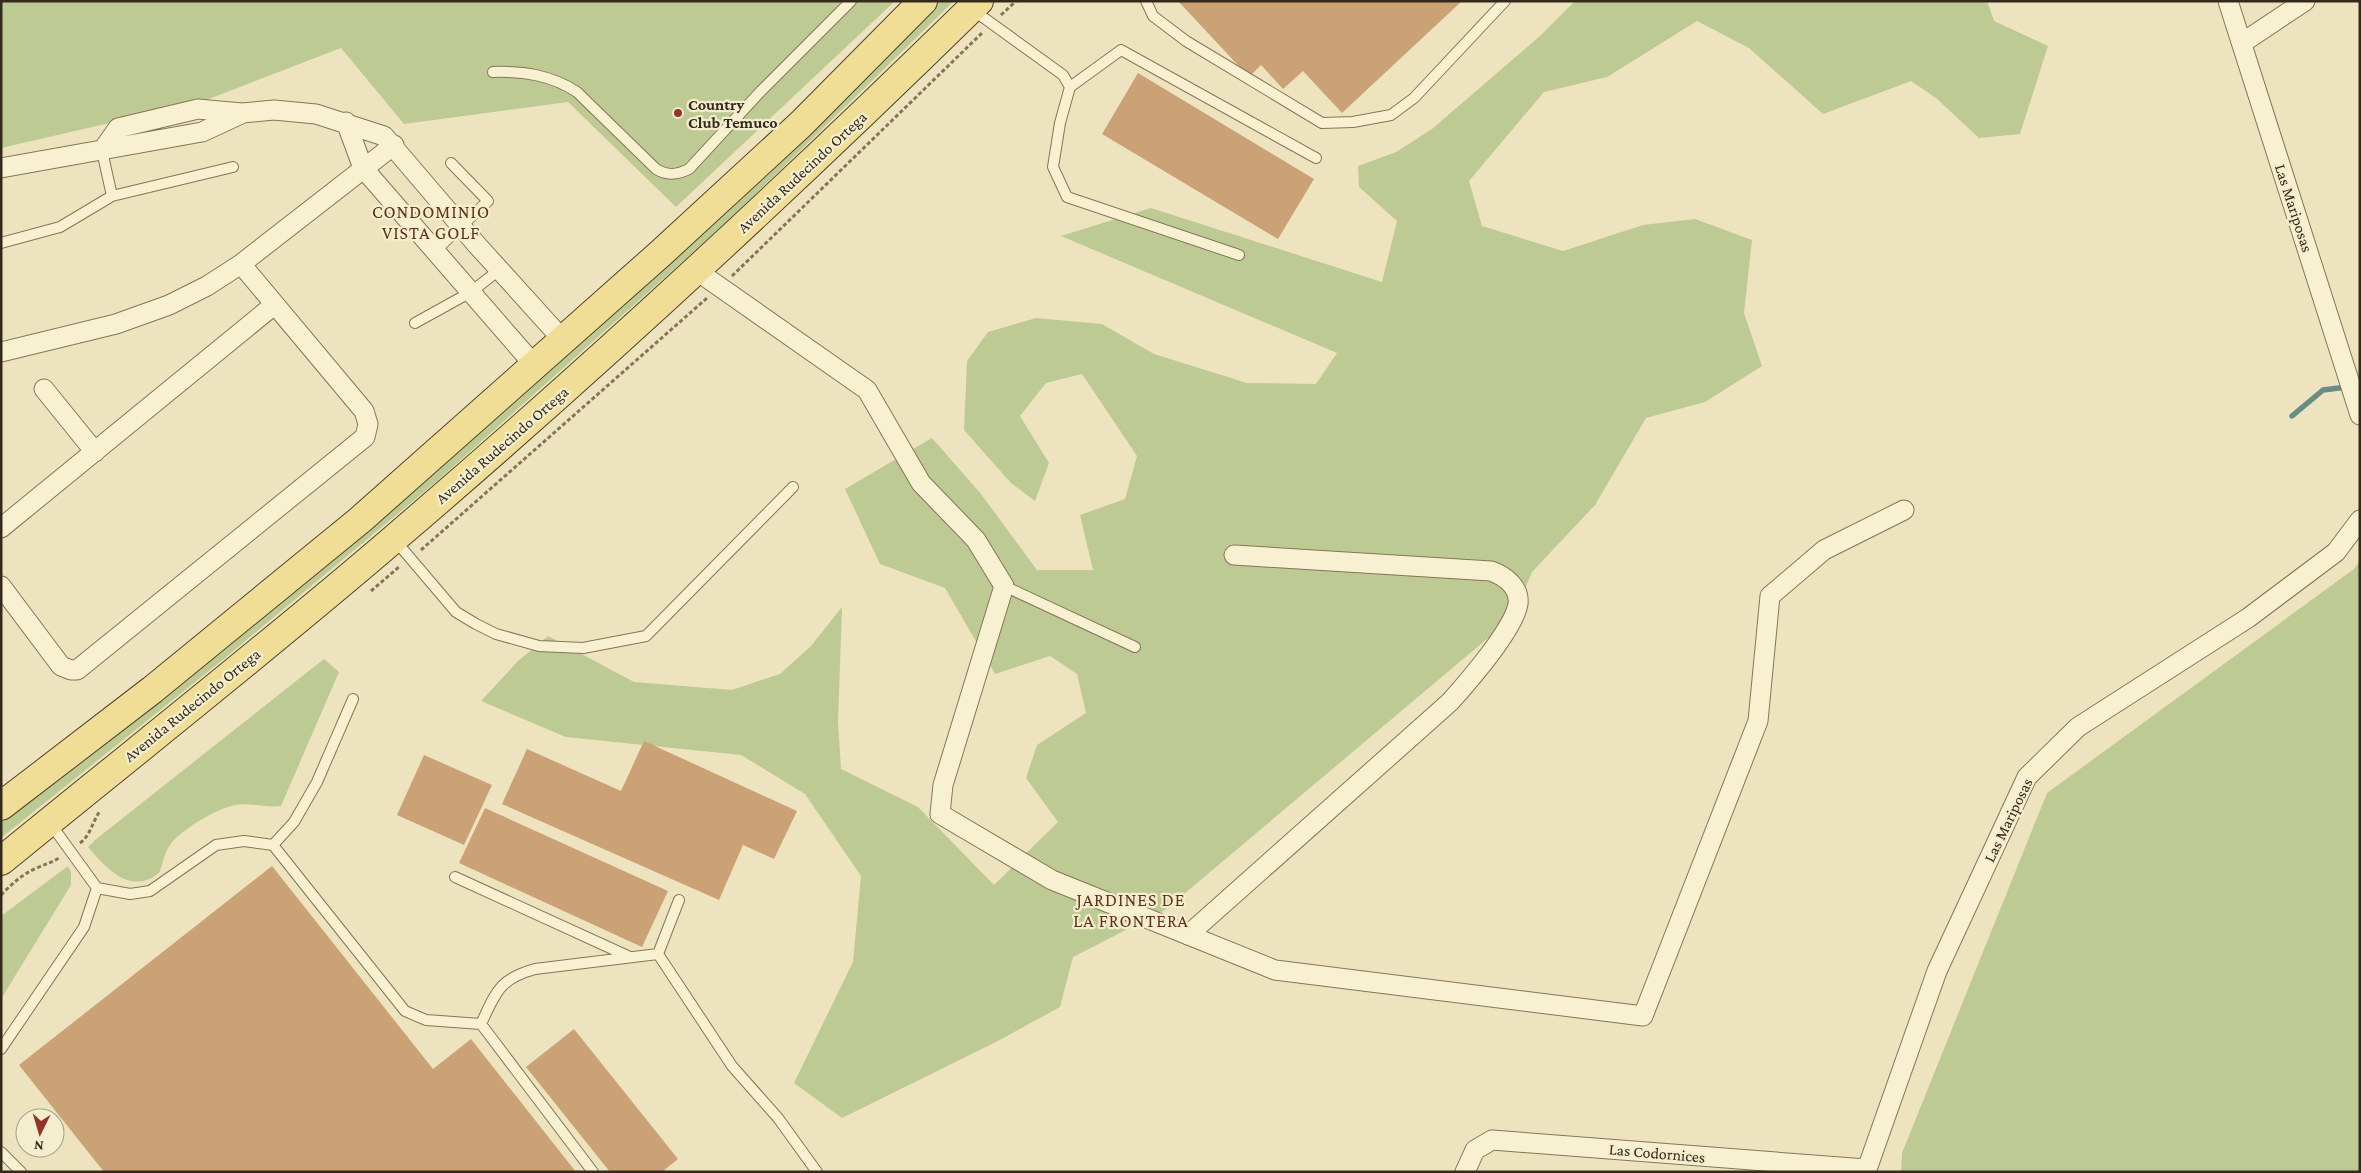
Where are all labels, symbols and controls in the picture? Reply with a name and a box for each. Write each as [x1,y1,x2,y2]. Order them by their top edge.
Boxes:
place label: Country Club Temuco [688,96,778,131]
marker: Country Club Temuco [672,107,684,119]
street label: Avenida Rudecindo Ortega [734,108,871,237]
street label: Las Mariposas [2271,162,2316,254]
district label: CONDOMINIO VISTA GOLF [372,202,490,243]
street label: Avenida Rudecindo Ortega [432,383,573,508]
street label: Avenida Rudecindo Ortega [121,645,264,766]
street label: Las Mariposas [1980,775,2037,865]
district label: JARDINES DE LA FRONTERA [1073,890,1189,931]
north arrow [15,1108,65,1158]
text: N [33,1138,44,1154]
street label: Las Codornices [1608,1140,1706,1166]

